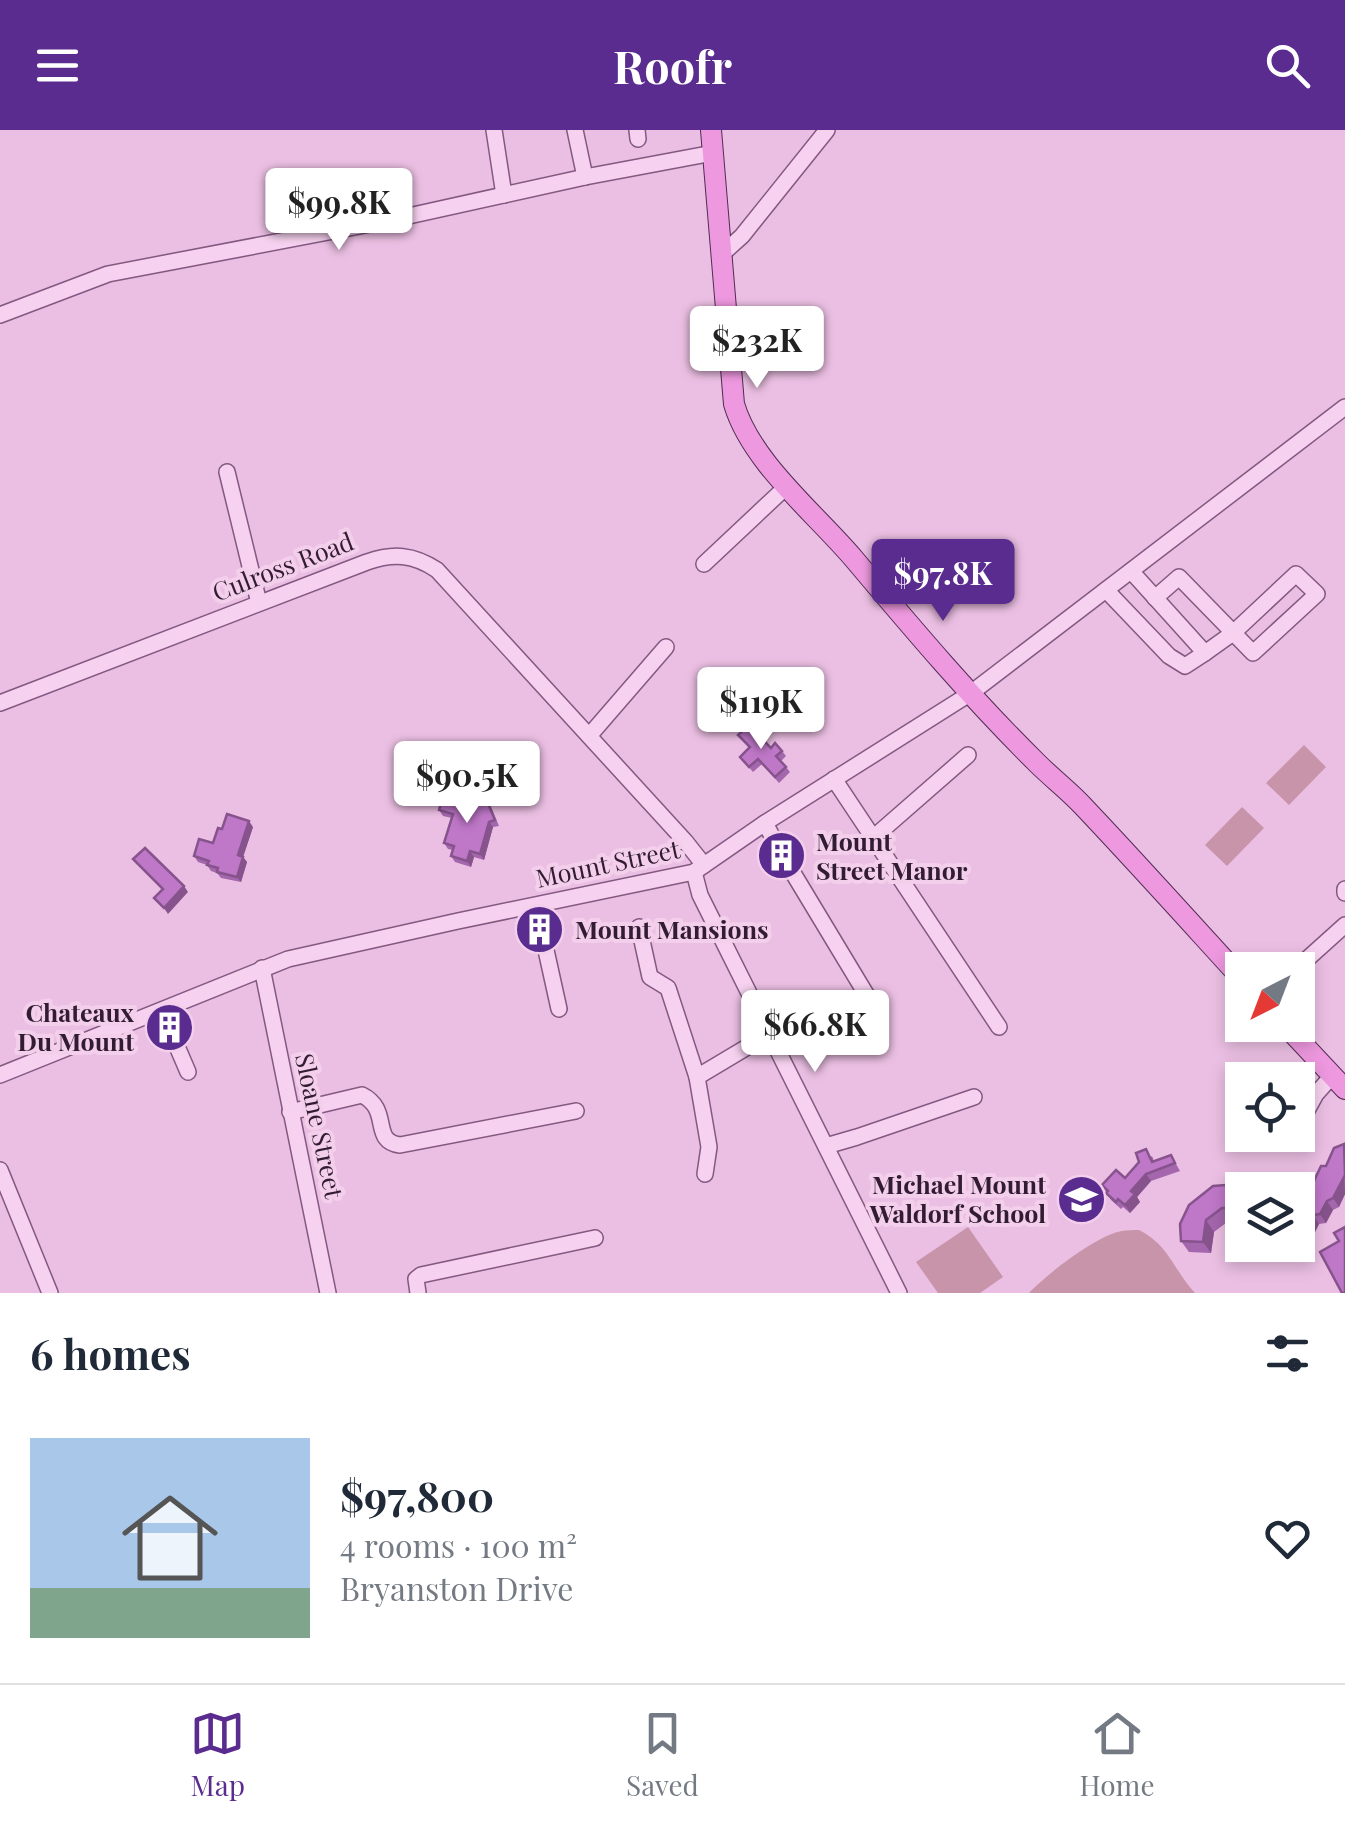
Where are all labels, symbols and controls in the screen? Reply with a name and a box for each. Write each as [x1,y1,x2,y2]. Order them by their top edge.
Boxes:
text: Roofr [613,35,732,95]
icon: menu [30,38,85,93]
icon: search [1260,38,1315,93]
pin: $99.8K [258,168,420,253]
text: $99.8K [287,179,391,222]
pin: $232K [687,306,827,391]
text: $232K [712,317,802,360]
street label: Culross Road [207,524,358,608]
pin: $97.8K [862,539,1024,624]
text: $97.8K [894,550,992,593]
pin: $119K [691,667,831,752]
text: $119K [719,678,803,721]
pin: $90.5K [386,741,548,826]
text: $90.5K [416,752,518,795]
place label: Mount Street Manor [816,824,968,886]
building icon: Mount Street Manor [755,830,807,882]
street label: Mount Street [533,831,684,894]
building icon: Mount Mansions [514,904,566,956]
place label: Mount Mansions [575,912,769,945]
north arrow [1225,952,1315,1042]
map controls [1225,952,1315,1262]
pin: $66.8K [734,990,896,1075]
place label: Chateaux Du Mount [18,995,135,1057]
building icon: Chateaux Du Mount [143,1001,195,1053]
text: $66.8K [763,1001,867,1044]
street label: Sloane Street [289,1050,352,1202]
button: locate [1225,1062,1315,1152]
place label: Michael Mount Waldorf School [869,1167,1046,1229]
button: layers [1225,1172,1315,1262]
school or university icon: Michael Mount Waldorf School [1055,1173,1107,1225]
text: 6 homes [30,1325,191,1381]
icon: filters [1260,1326,1315,1381]
text: $97,800 [340,1467,494,1523]
icon: home [110,1478,230,1598]
icon: heart [1260,1511,1315,1566]
text: 4 rooms · 100 m² [340,1523,577,1566]
text: Bryanston Drive [340,1566,574,1609]
tab: Map [190,1706,245,1803]
tab: Saved [626,1706,699,1803]
tab: Home [1080,1706,1155,1803]

